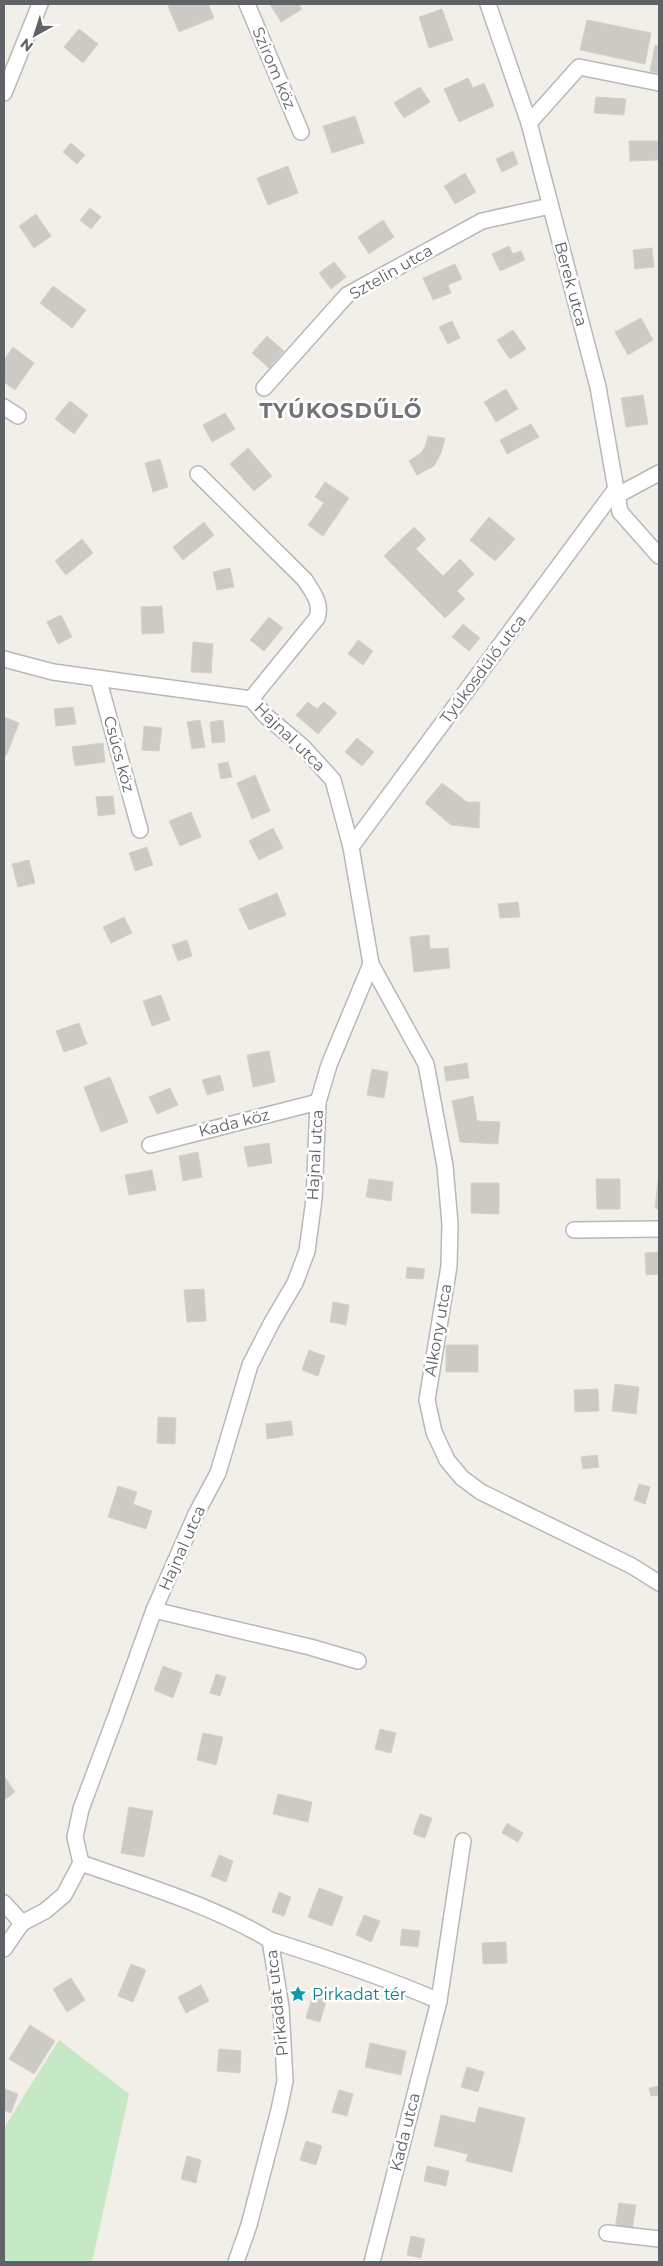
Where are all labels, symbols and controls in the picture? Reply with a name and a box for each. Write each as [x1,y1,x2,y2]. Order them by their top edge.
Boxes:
north arrow [10,10,60,60]
street label: Szirom köz [248,24,300,112]
text: N [17,35,37,56]
street label: Berek utca [551,240,591,328]
street label: Sztelin utca [346,241,436,303]
district label: TYÚKOSDŰLŐ [259,398,423,423]
street label: Tyúkosdűlő utca [436,611,530,727]
street label: Hajnal utca [251,699,329,775]
street label: Csúcs köz [100,714,138,794]
street label: Kada köz [197,1105,271,1141]
street label: Hajnal utca [303,1109,327,1201]
street label: Alkony utca [420,1282,456,1378]
street label: Hajnal utca [155,1503,209,1593]
street label: Pirkadat utca [262,1949,292,2057]
place icon: Pirkadat tér [288,1984,308,2004]
place label: Pirkadat tér [312,1985,406,2004]
street label: Kada utca [386,2091,424,2173]

